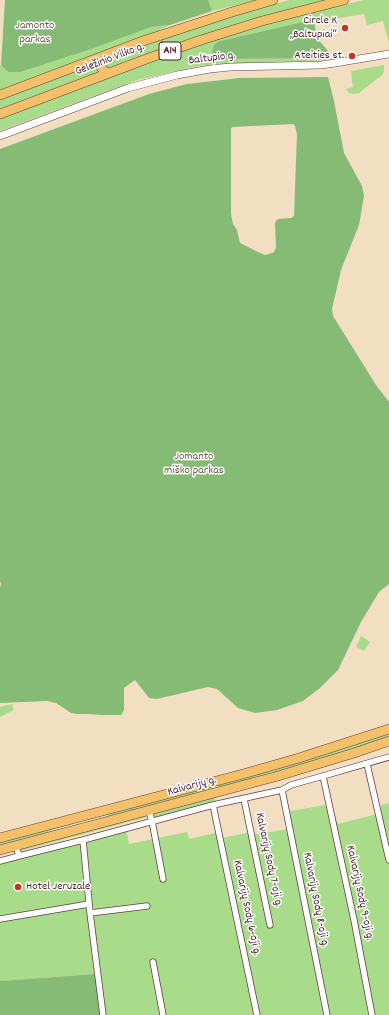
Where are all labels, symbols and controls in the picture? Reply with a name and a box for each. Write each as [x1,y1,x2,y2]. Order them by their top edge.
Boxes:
place label: Circle K „Baltupiai“ [290,14,337,42]
park label: Jamonto parkas [16,19,54,47]
marker: Circle K „Baltupiai“ [340,23,350,33]
street label: Geležinio Vilko g. [73,40,147,80]
road number: A14 [159,42,181,60]
street label: Baltupio g. [188,49,236,69]
place label: Ateities st. [294,49,344,63]
marker: Ateities st. [347,51,357,61]
park label: Jomanto miško parkas [164,450,224,478]
street label: Kalvarijų g. [166,774,218,800]
street label: Kalvarijų Sodų 7-oji g. [251,812,285,908]
street label: Kalvarijų Sodų 9-oji g. [342,844,376,942]
street label: Kalvarijų Sodų 8-oji g. [299,851,331,949]
street label: Kalvarijų Sodų 6-oji g. [229,859,263,957]
place label: Hotel Jeruzale [26,880,90,894]
marker: Hotel Jeruzale [13,882,23,892]

